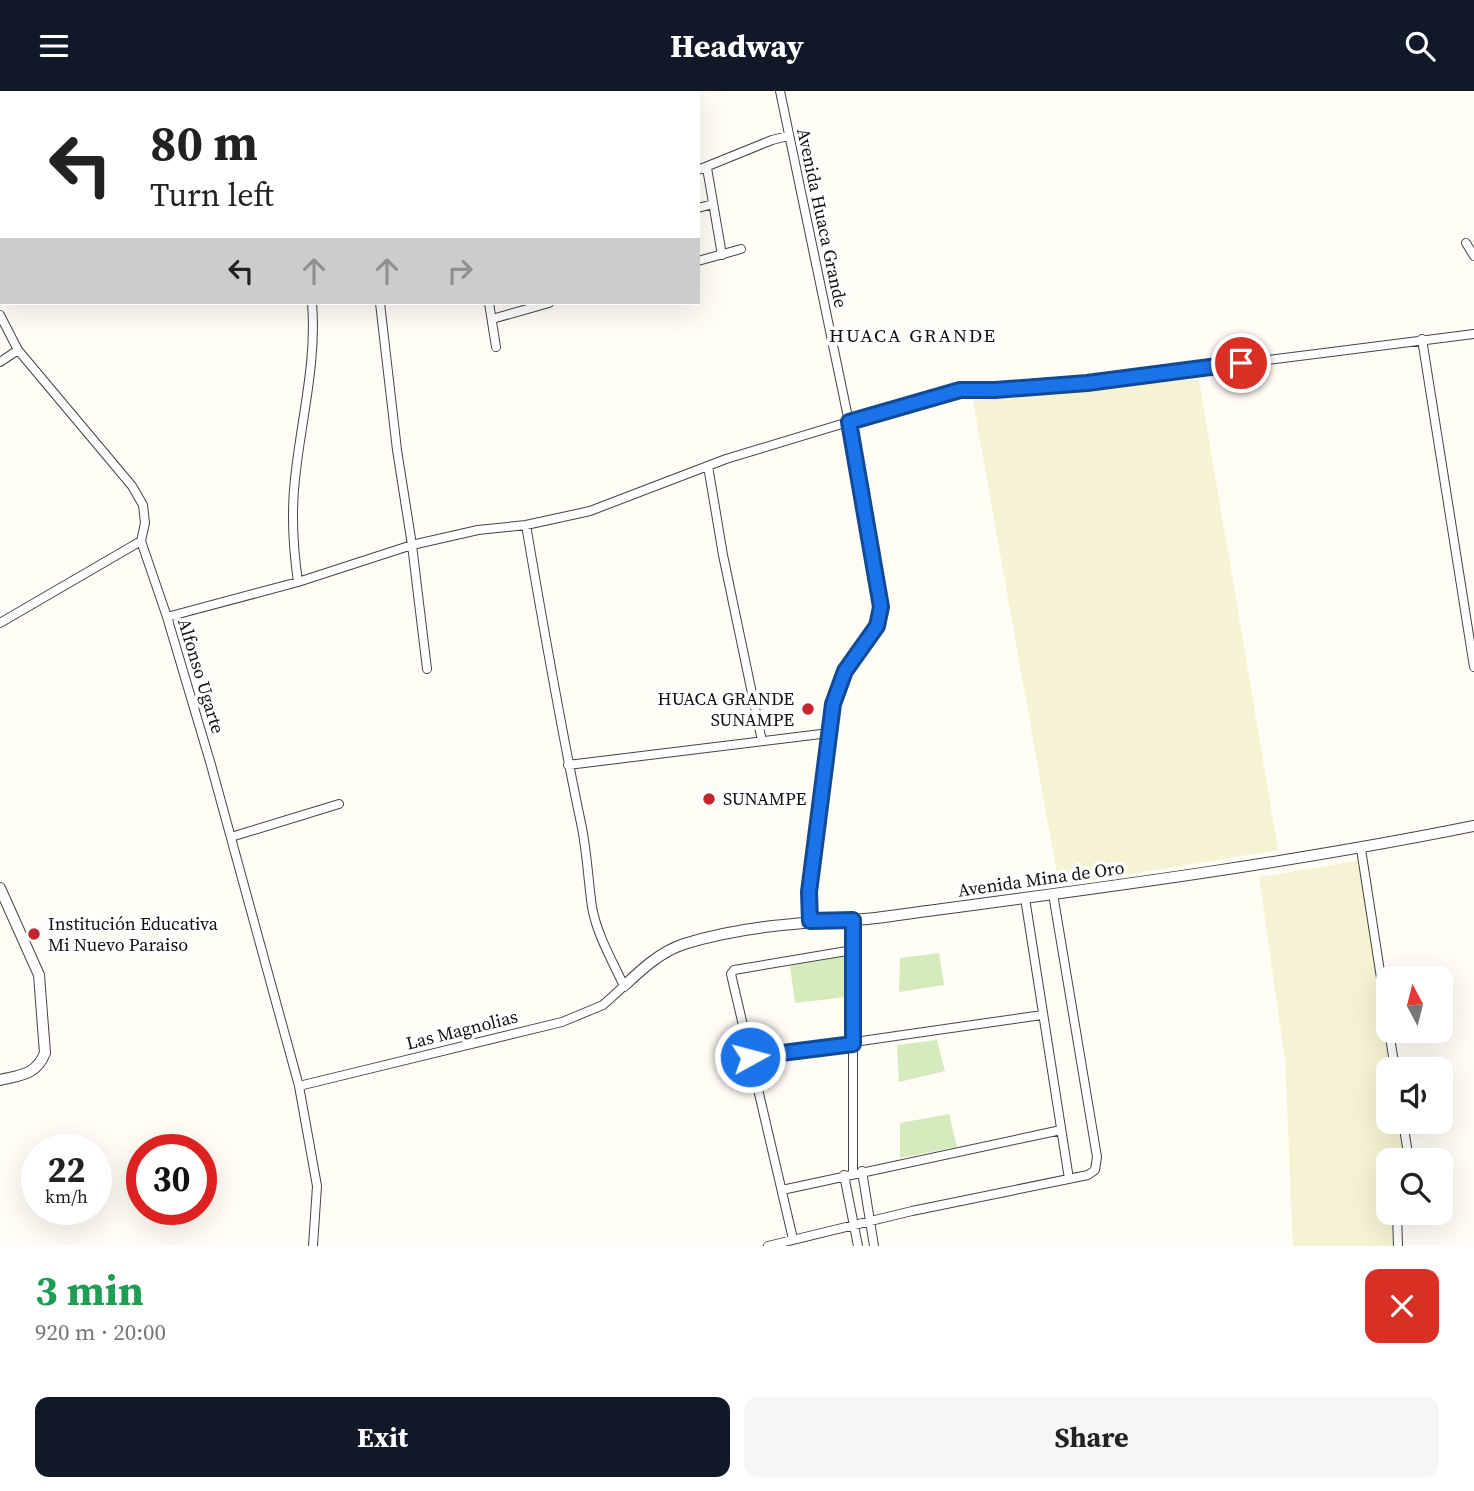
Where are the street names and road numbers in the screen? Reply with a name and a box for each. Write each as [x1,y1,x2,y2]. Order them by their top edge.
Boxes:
street label: Avenida Huaca Grande [791,126,854,310]
street label: Alfonso Ugarte [172,615,231,737]
street label: Avenida Mina de Oro [956,854,1126,903]
street label: Las Magnolias [403,1004,521,1055]

